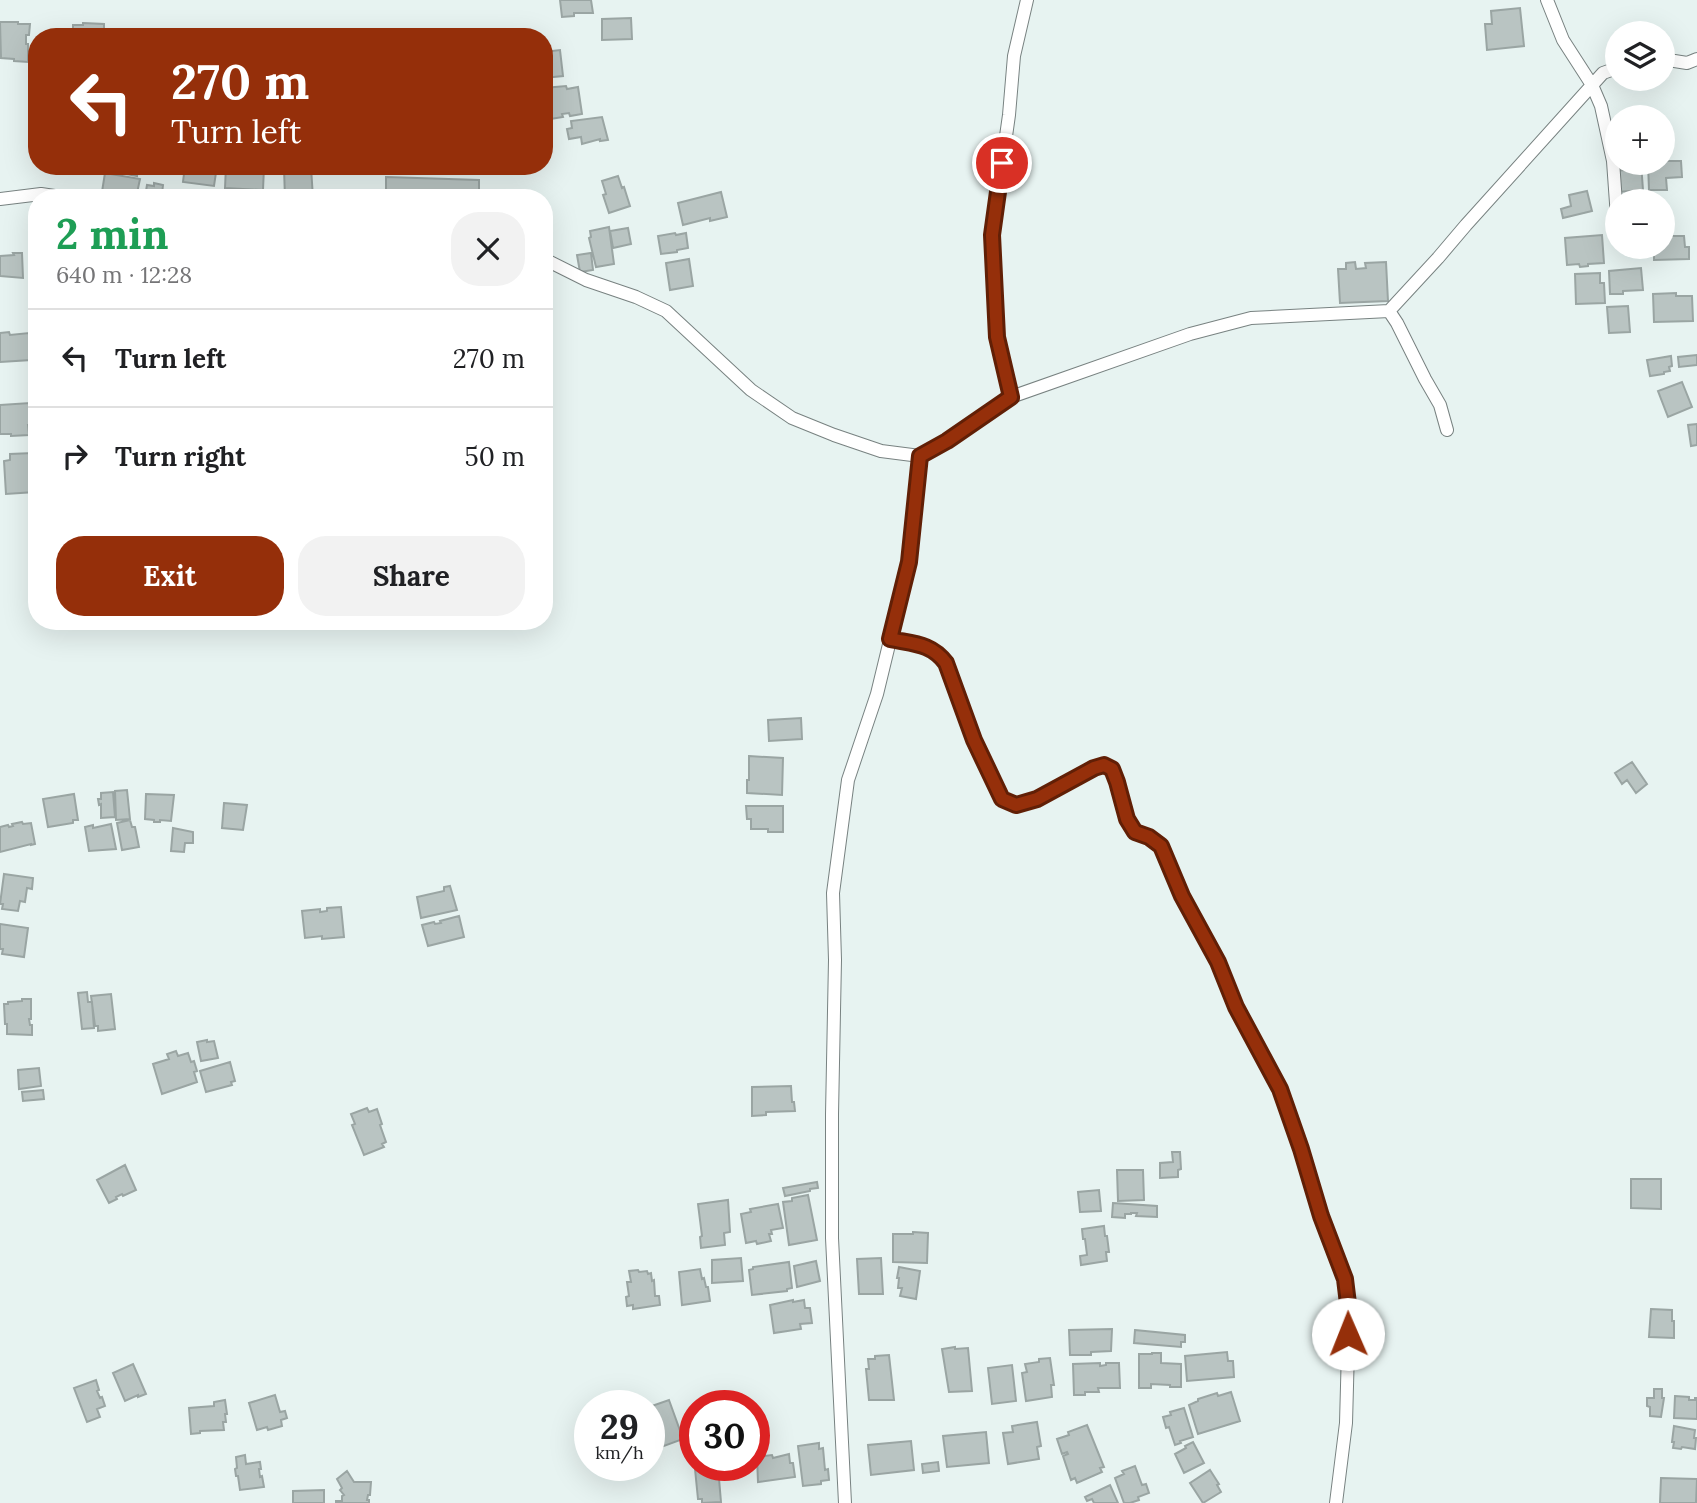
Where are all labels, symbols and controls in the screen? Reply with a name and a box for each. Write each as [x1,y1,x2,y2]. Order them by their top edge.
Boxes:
map controls [1605,21,1675,259]
button: layers [1605,21,1675,91]
text: 270 m [171,50,309,112]
icon: left [56,56,147,147]
button: + [1605,105,1675,175]
text: Turn left [171,111,301,152]
pin [972,133,1032,193]
icon: arrive [983,144,1021,182]
button: − [1605,189,1675,259]
text: 2 min [56,207,169,261]
button: close [451,212,525,286]
text: 640 m · 12:28 [56,260,192,289]
icon: left [56,339,94,377]
text: Turn left [115,342,226,375]
text: 270 m [453,342,525,375]
icon: right [56,437,94,475]
text: Turn right [115,440,246,473]
text: 50 m [465,440,525,473]
button: Exit [56,536,284,616]
button: Share [298,536,525,616]
position arrow [1311,1297,1385,1371]
speed limit sign: 30 [679,1390,770,1481]
text: 29 [600,1404,639,1449]
text: km/h [595,1441,644,1464]

